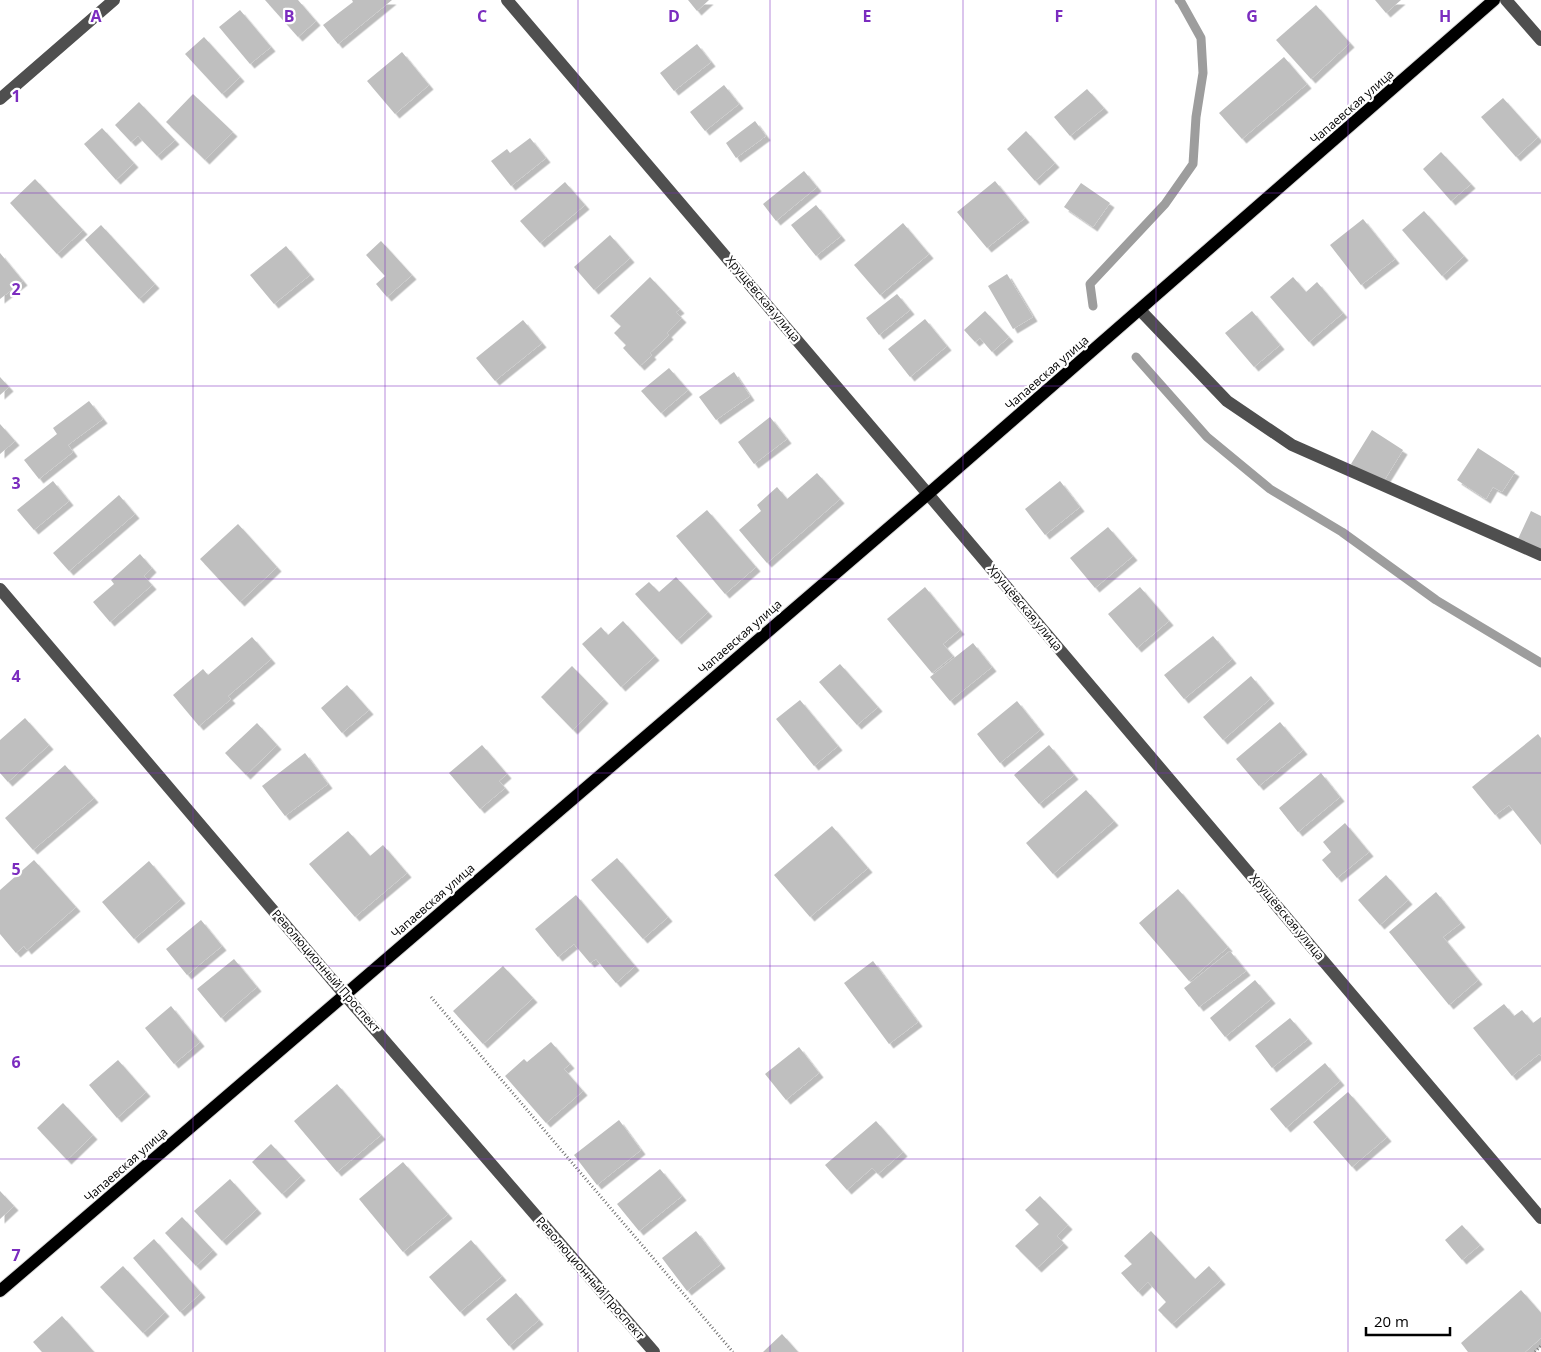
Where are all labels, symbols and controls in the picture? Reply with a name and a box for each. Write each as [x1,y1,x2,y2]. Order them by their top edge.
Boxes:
text: A [90,5,102,27]
text: B [284,5,294,27]
text: C [477,5,487,27]
text: D [668,5,680,27]
text: E [863,5,872,27]
text: F [1055,5,1063,27]
text: G [1246,5,1258,27]
text: H [1439,5,1451,27]
street label: Чапаевская улица [1306,66,1397,148]
text: 1 [11,85,21,107]
street label: Хрущёвская улица [722,252,805,345]
text: 2 [11,278,21,300]
street label: Чапаевская улица [1001,332,1092,414]
text: 3 [11,472,21,494]
street label: Хрущёвская улица [984,561,1067,654]
street label: Чапаевская улица [694,596,785,678]
text: 4 [11,665,21,687]
text: 5 [11,858,21,880]
street label: Чапаевская улица [387,860,478,942]
street label: Хрущёвская улица [1246,870,1329,963]
street label: Революционный Проспект [268,906,385,1036]
text: 6 [11,1051,21,1073]
street label: Чапаевская улица [80,1124,171,1206]
street label: Революционный Проспект [532,1213,649,1343]
text: 7 [11,1244,21,1266]
scale bar [1366,1304,1450,1336]
text: 20 m [1374,1311,1409,1331]

